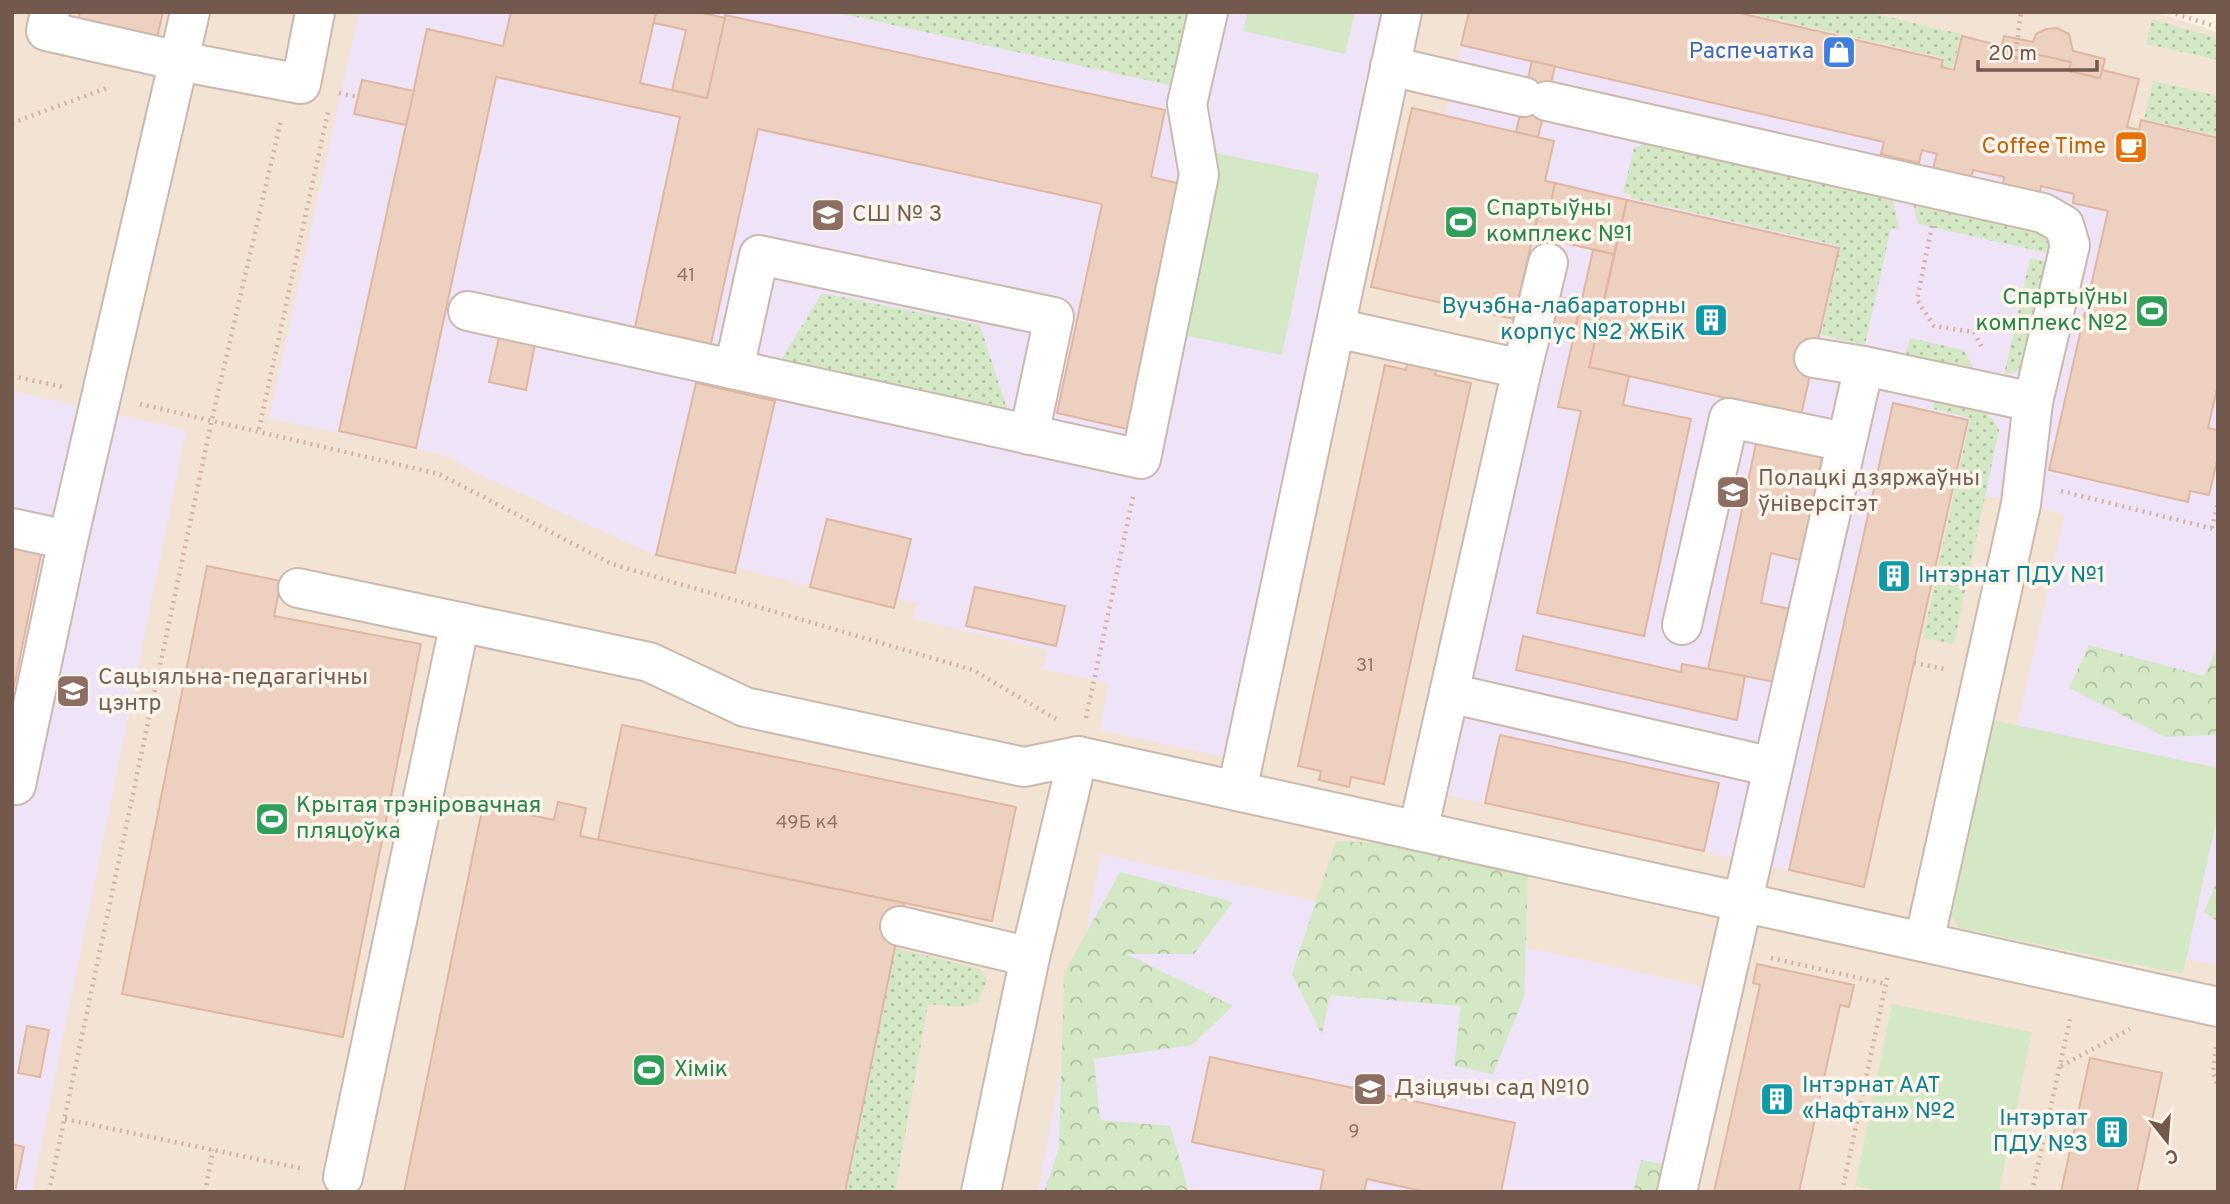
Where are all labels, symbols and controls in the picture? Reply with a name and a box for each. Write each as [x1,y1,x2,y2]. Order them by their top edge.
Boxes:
scale bar [1978,28,2097,72]
shop icon: Распечатка [1820,33,1858,71]
place label: Распечатка [1689,38,1814,67]
text: 20 m [1988,41,2037,68]
cafe icon: Coffee Time [2112,128,2150,166]
place label: Coffee Time [1982,133,2106,162]
place label: Спартыўны комплекс №1 [1486,195,1633,250]
school or university icon: СШ № 3 [809,196,847,234]
place label: СШ № 3 [852,201,942,230]
sports icon: Спартыўны комплекс №1 [1442,203,1480,241]
house number: 41 [677,264,695,288]
place label: Спартыўны комплекс №2 [1976,284,2128,339]
sports icon: Спартыўны комплекс №2 [2133,292,2171,330]
place label: Вучэбна-лабараторны корпус №2 ЖБіК [1442,293,1686,348]
building icon: Вучэбна-лабараторны корпус №2 ЖБіК [1692,301,1730,339]
place label: Полацкі дзяржаўны ўніверсітэт [1758,465,1980,520]
school or university icon: Полацкі дзяржаўны ўніверсітэт [1714,473,1752,511]
building icon: Інтэрнат ПДУ №1 [1875,557,1913,595]
place label: Інтэрнат ПДУ №1 [1918,562,2105,591]
house number: 31 [1356,654,1374,678]
place label: Сацыяльна-педагагічны цэнтр [98,664,368,719]
school or university icon: Сацыяльна-педагагічны цэнтр [54,672,92,710]
place label: Крытая трэніровачная пляцоўка [296,792,541,847]
sports icon: Крытая трэніровачная пляцоўка [253,800,291,838]
house number: 49Б к4 [776,811,838,835]
sports icon: Хімік [630,1051,668,1089]
place label: Хімік [674,1056,728,1085]
school or university icon: Дзіцячы сад №10 [1351,1070,1389,1108]
place label: Інтэрнат ААТ «Нафтан» №2 [1802,1072,1956,1127]
place label: Дзіцячы сад №10 [1394,1075,1590,1104]
building icon: Інтэрнат ААТ «Нафтан» №2 [1758,1080,1796,1118]
place label: Інтэртат ПДУ №3 [1993,1105,2088,1160]
north arrow [2132,1106,2202,1176]
building icon: Інтэртат ПДУ №3 [2093,1113,2131,1151]
house number: 9 [1348,1120,1360,1144]
text: С [2162,1142,2181,1169]

